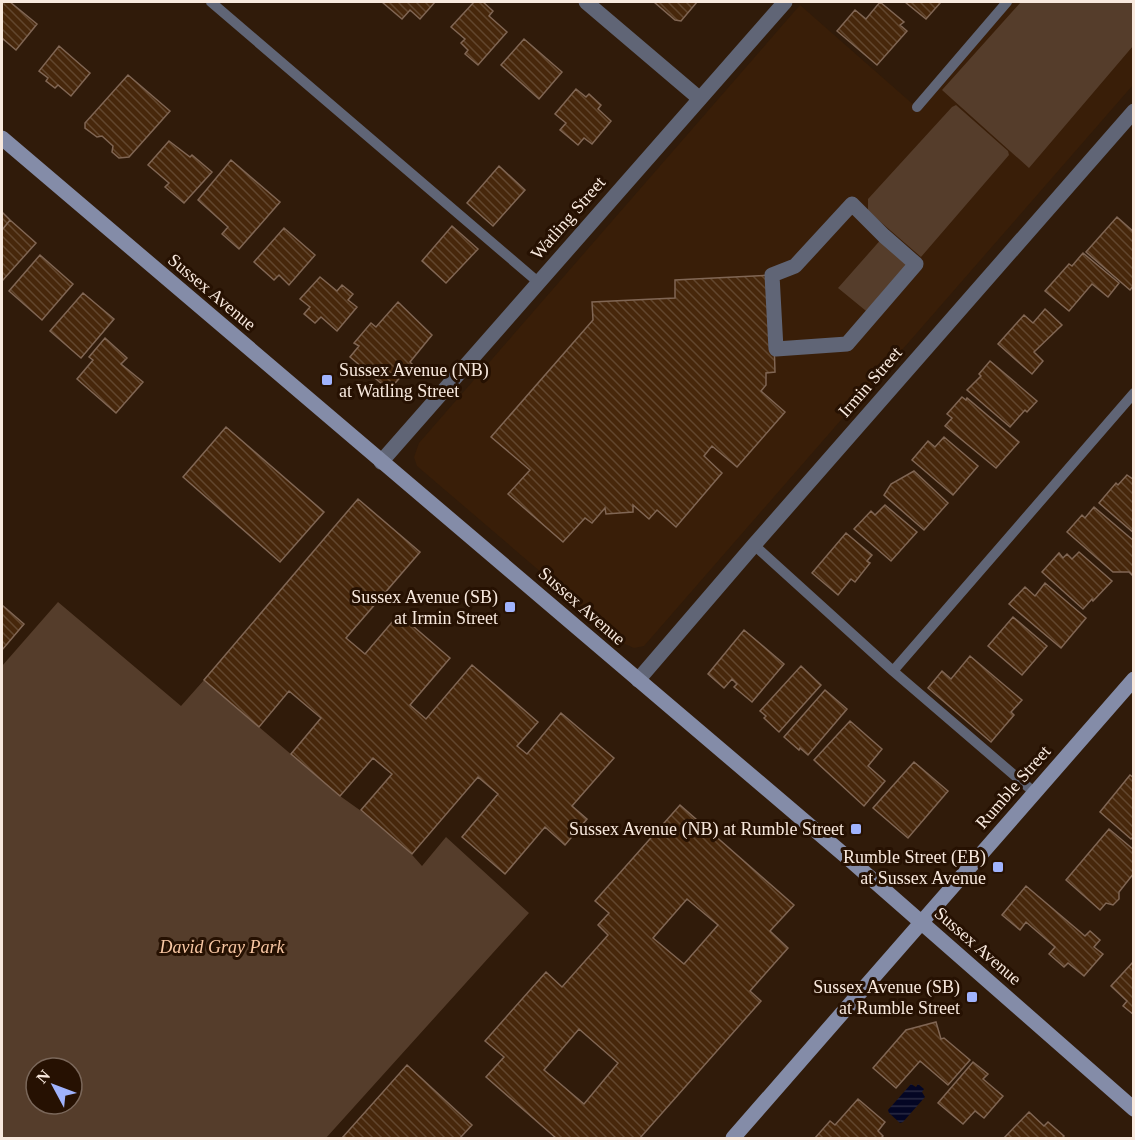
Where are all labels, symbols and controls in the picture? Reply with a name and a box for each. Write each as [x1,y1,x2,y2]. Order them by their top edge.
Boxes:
street label: Watling Street [527,173,609,263]
street label: Sussex Avenue [164,250,260,334]
street label: Irmin Street [834,343,906,421]
place label: Sussex Avenue (NB) at Watling Street [339,360,489,401]
marker: Sussex Avenue (NB) at Watling Street [320,373,334,387]
street label: Sussex Avenue [535,563,629,649]
place label: Sussex Avenue (SB) at Irmin Street [351,587,498,628]
marker: Sussex Avenue (SB) at Irmin Street [503,600,517,614]
street label: Rumble Street [972,741,1054,833]
place label: Sussex Avenue (NB) at Rumble Street [569,819,844,840]
marker: Sussex Avenue (NB) at Rumble Street [849,822,863,836]
place label: Rumble Street (EB) at Sussex Avenue [843,847,986,888]
marker: Rumble Street (EB) at Sussex Avenue [991,860,1005,874]
street label: Sussex Avenue [931,903,1025,989]
park label: David Gray Park [159,937,285,957]
place label: Sussex Avenue (SB) at Rumble Street [813,977,960,1018]
marker: Sussex Avenue (SB) at Rumble Street [965,990,979,1004]
north arrow [24,1056,84,1116]
text: N [33,1066,54,1086]

